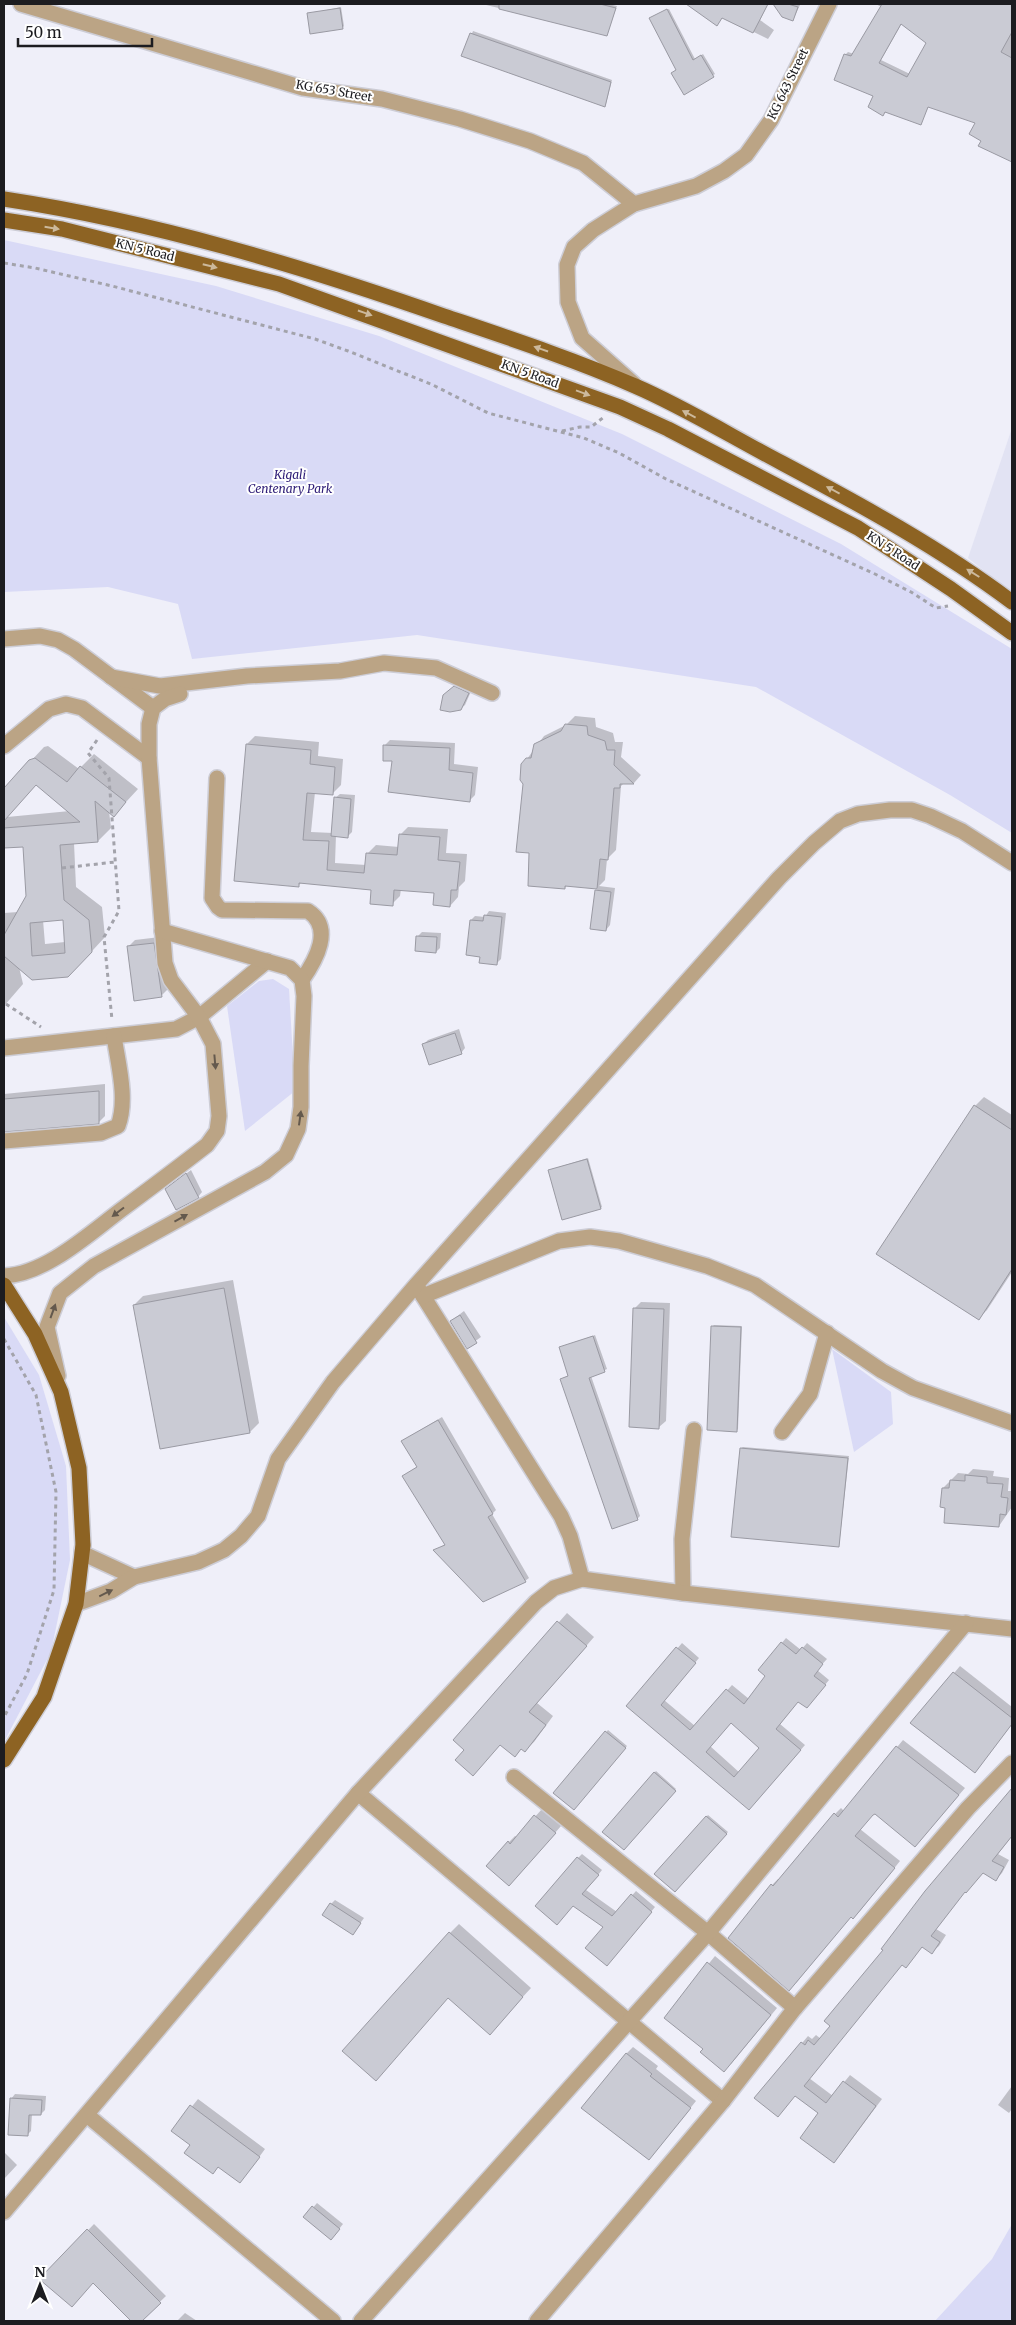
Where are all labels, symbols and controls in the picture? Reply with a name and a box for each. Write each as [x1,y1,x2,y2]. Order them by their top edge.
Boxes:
scale bar [18,15,151,47]
text: 50 m [25,23,62,42]
street label: KG 643 Street [764,45,811,122]
street label: KG 653 Street [295,76,374,105]
one-way arrow [44,224,60,232]
street label: KN 5 Road [114,235,176,264]
one-way arrow [202,262,217,270]
one-way arrow [358,309,373,317]
one-way arrow [533,345,548,352]
street label: KN 5 Road [499,356,561,391]
one-way arrow [576,389,591,397]
one-way arrow [682,410,697,418]
park label: Kigali Centenary Park [248,467,333,496]
one-way arrow [826,486,840,494]
street label: KN 5 Road [864,528,922,573]
one-way arrow [966,568,979,578]
one-way arrow [211,1054,219,1070]
one-way arrow [296,1109,304,1125]
one-way arrow [111,1207,125,1217]
one-way arrow [174,1214,189,1222]
one-way arrow [49,1303,57,1318]
one-way arrow [99,1588,113,1596]
north arrow [15,2260,65,2310]
text: N [34,2263,46,2281]

